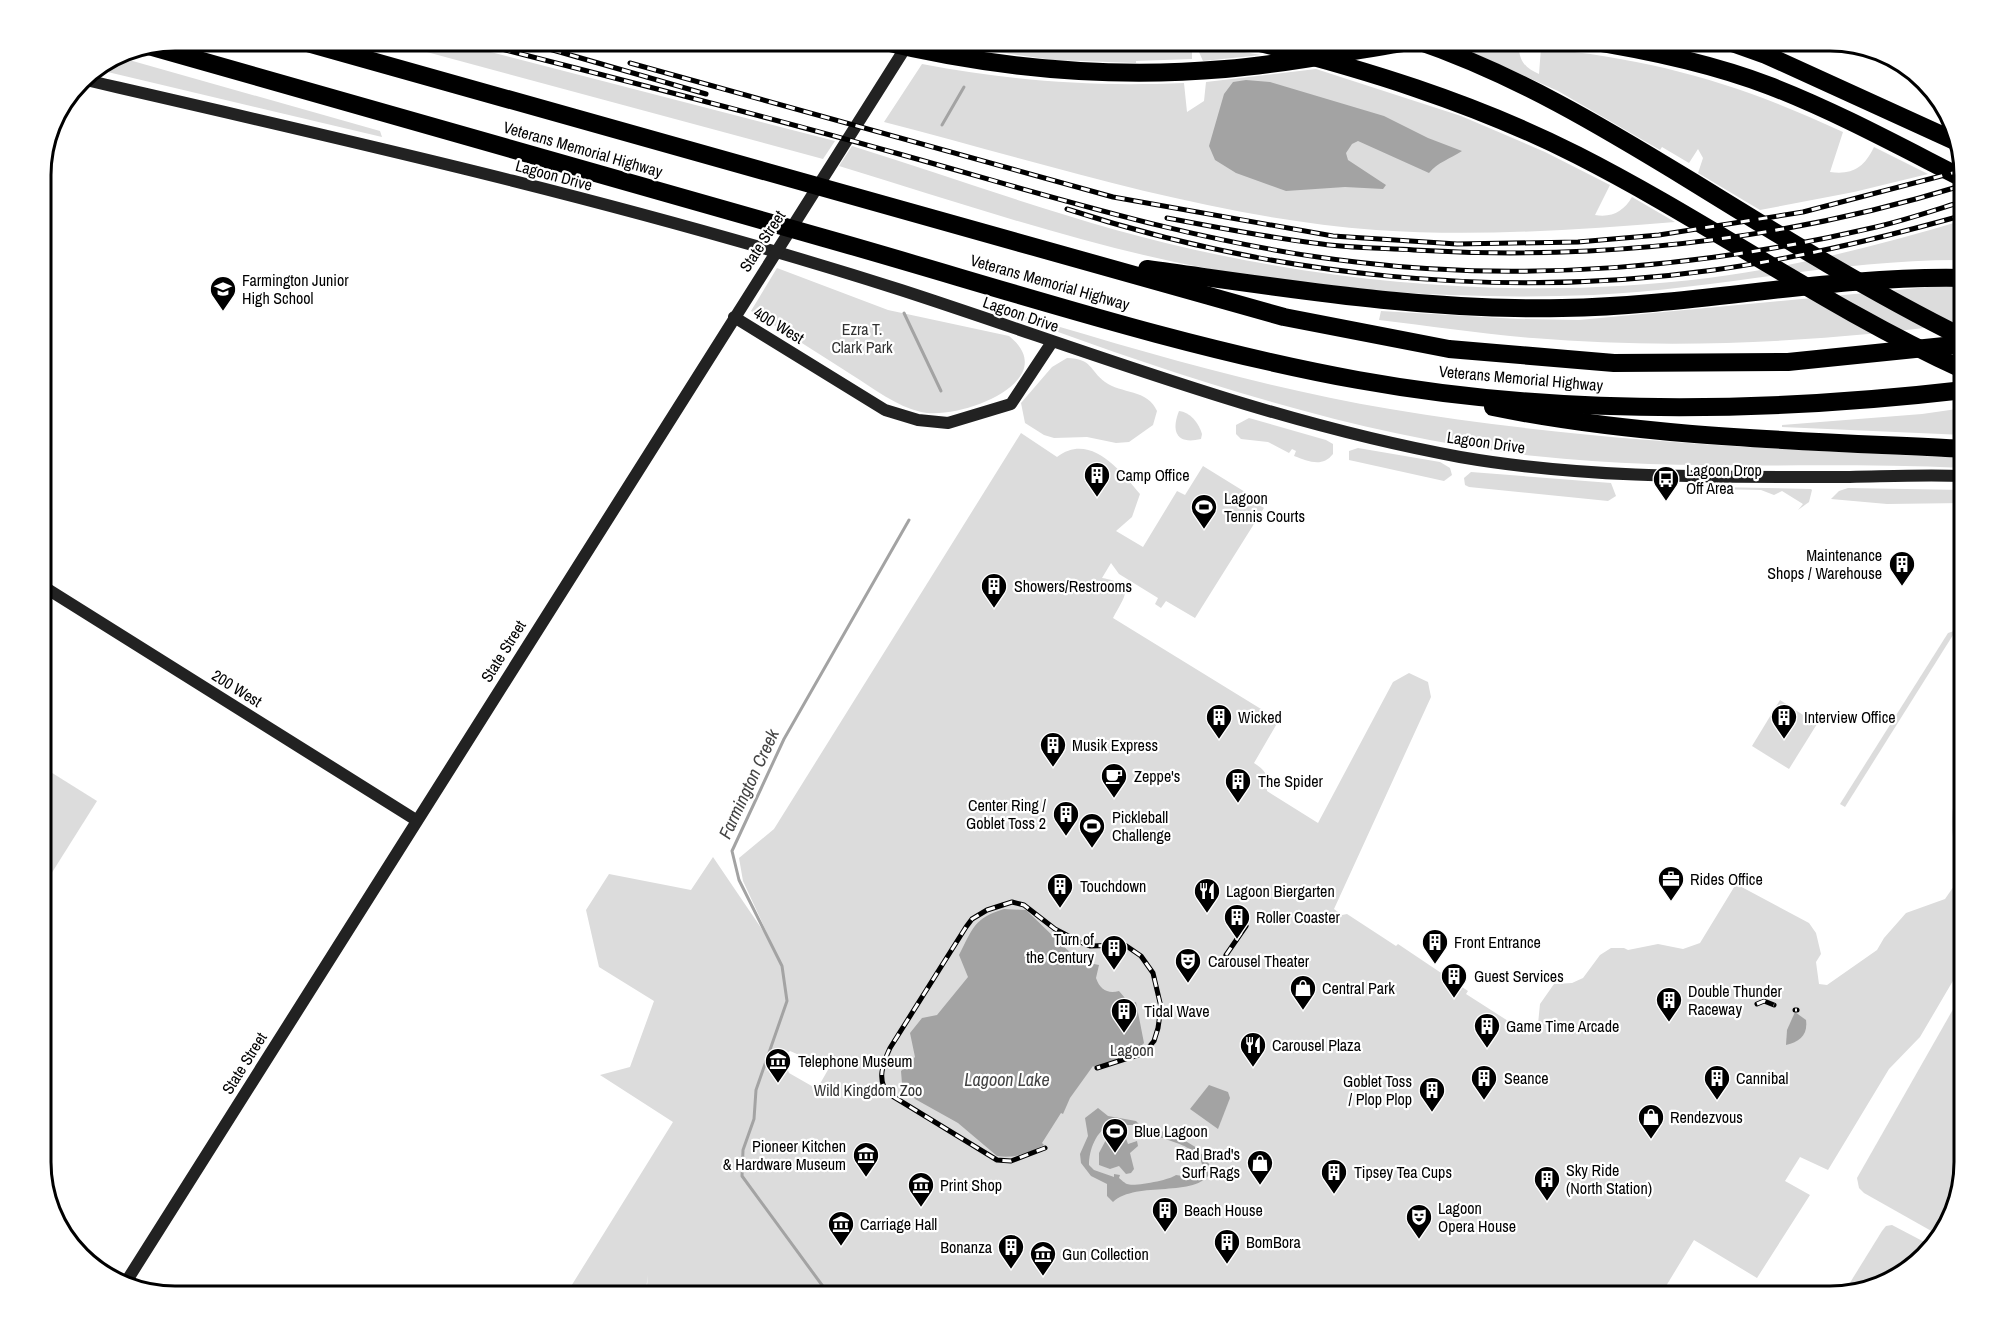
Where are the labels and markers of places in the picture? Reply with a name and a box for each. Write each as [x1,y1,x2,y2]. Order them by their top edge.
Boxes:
place label: Farmington Junior High School [242,269,349,309]
school or university icon: Farmington Junior High School [208,274,238,312]
place label: Lagoon Drop Off Area [1686,459,1762,499]
building icon: Camp Office [1082,460,1112,498]
place label: Camp Office [1116,464,1189,486]
bus stop icon: Lagoon Drop Off Area [1651,464,1681,502]
place label: Lagoon Tennis Courts [1224,487,1305,527]
sports icon: Lagoon Tennis Courts [1189,492,1219,530]
place label: Maintenance Shops / Warehouse [1767,544,1882,584]
building icon: Maintenance Shops / Warehouse [1887,549,1917,587]
building icon: Showers/Restrooms [979,571,1009,609]
place label: Showers/Restrooms [1014,575,1132,597]
building icon: Wicked [1204,702,1234,740]
building icon: Interview Office [1769,702,1799,740]
place label: Wicked [1238,706,1282,728]
place label: Interview Office [1804,706,1896,728]
building icon: Musik Express [1038,730,1068,768]
place label: Musik Express [1072,734,1158,756]
cafe icon: Zeppe's [1099,761,1129,799]
place label: Zeppe's [1134,765,1180,787]
building icon: The Spider [1223,766,1253,804]
place label: The Spider [1258,770,1324,792]
place label: Center Ring / Goblet Toss 2 [966,794,1046,834]
building icon: Center Ring / Goblet Toss 2 [1051,799,1081,837]
place label: Pickleball Challenge [1112,806,1171,846]
sports icon: Pickleball Challenge [1077,811,1107,849]
office icon: Rides Office [1656,864,1686,902]
place label: Rides Office [1690,868,1763,890]
building icon: Touchdown [1045,871,1075,909]
place label: Touchdown [1080,875,1146,897]
restaurant icon: Lagoon Biergarten [1192,876,1222,914]
place label: Lagoon Biergarten [1226,880,1335,902]
building icon: Roller Coaster [1222,902,1252,940]
place label: Roller Coaster [1256,906,1340,928]
building icon: Front Entrance [1420,927,1450,965]
place label: Turn of the Century [1026,928,1094,968]
place label: Front Entrance [1454,931,1541,953]
building icon: Turn of the Century [1099,933,1129,971]
theatre icon: Carousel Theater [1173,946,1203,984]
place label: Carousel Theater [1208,950,1310,972]
building icon: Guest Services [1439,961,1469,999]
place label: Guest Services [1474,965,1564,987]
shop icon: Central Park [1288,973,1318,1011]
place label: Central Park [1322,977,1395,999]
place label: Double Thunder Raceway [1688,980,1782,1020]
building icon: Double Thunder Raceway [1654,985,1684,1023]
building icon: Tidal Wave [1109,996,1139,1034]
place label: Tidal Wave [1144,1000,1210,1022]
building icon: Game Time Arcade [1472,1011,1502,1049]
place label: Game Time Arcade [1506,1015,1619,1037]
restaurant icon: Carousel Plaza [1238,1030,1268,1068]
place label: Carousel Plaza [1272,1034,1362,1056]
museum icon: Telephone Museum [763,1046,793,1084]
place label: Telephone Museum [798,1050,913,1072]
building icon: Seance [1469,1063,1499,1101]
building icon: Cannibal [1702,1063,1732,1101]
place label: Seance [1504,1067,1549,1089]
place label: Cannibal [1736,1067,1789,1089]
place label: Goblet Toss / Plop Plop [1343,1070,1412,1110]
building icon: Goblet Toss / Plop Plop [1417,1075,1447,1113]
shop icon: Rendezvous [1636,1102,1666,1140]
place label: Rendezvous [1670,1106,1743,1128]
sports icon: Blue Lagoon [1100,1116,1130,1154]
place label: Blue Lagoon [1134,1120,1208,1142]
place label: Pioneer Kitchen & Hardware Museum [723,1135,846,1175]
museum icon: Pioneer Kitchen & Hardware Museum [851,1140,881,1178]
place label: Rad Brad's Surf Rags [1176,1143,1240,1183]
shop icon: Rad Brad's Surf Rags [1245,1148,1275,1186]
building icon: Tipsey Tea Cups [1319,1157,1349,1195]
place label: Sky Ride (North Station) [1566,1159,1652,1199]
place label: Tipsey Tea Cups [1354,1161,1452,1183]
building icon: Sky Ride (North Station) [1532,1164,1562,1202]
museum icon: Print Shop [906,1170,936,1208]
place label: Print Shop [940,1174,1002,1196]
building icon: Beach House [1150,1195,1180,1233]
place label: Lagoon Opera House [1438,1197,1516,1237]
place label: Beach House [1184,1199,1263,1221]
theatre icon: Lagoon Opera House [1404,1202,1434,1240]
museum icon: Carriage Hall [826,1209,856,1247]
place label: Carriage Hall [860,1213,937,1235]
building icon: BomBora [1212,1227,1242,1265]
place label: BomBora [1246,1231,1301,1253]
building icon: Bonanza [996,1232,1026,1270]
place label: Bonanza [940,1236,993,1258]
museum icon: Gun Collection [1028,1239,1058,1277]
place label: Gun Collection [1062,1243,1149,1265]

